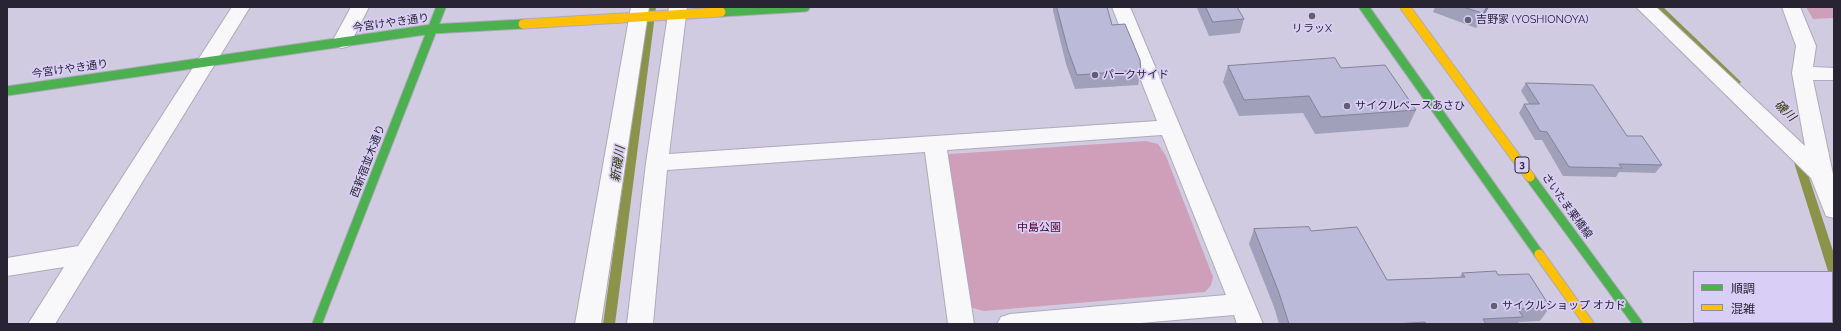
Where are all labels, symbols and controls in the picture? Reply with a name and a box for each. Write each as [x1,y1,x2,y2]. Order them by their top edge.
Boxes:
street label: 今宮けやき通り [352,11,430,35]
marker: リラッX [1307,11,1317,21]
place label: 吉野家 (YOSHIONOYA) [1476,13,1588,27]
marker: 吉野家 (YOSHIONOYA) [1463,15,1473,25]
place label: リラッX [1292,22,1332,36]
street label: 今宮けやき通り [31,57,109,81]
place label: パークサイド [1103,68,1169,82]
marker: パークサイド [1090,70,1100,80]
water label: 磯川 [1771,97,1799,125]
place label: サイクルベースあさひ [1355,99,1465,113]
marker: サイクルベースあさひ [1342,101,1352,111]
street label: 西新宿並木通り [348,123,388,199]
water label: 新磯川 [608,145,628,183]
road number: 3 [1515,157,1529,173]
street label: さいたま栗橋線 [1539,171,1595,241]
park label: 中島公園 [1017,221,1061,235]
legend [1693,271,1833,323]
text: 順調 [1731,282,1755,296]
place label: サイクルショップ オカド [1502,299,1626,313]
marker: サイクルショップ オカド [1489,301,1499,311]
text: 混雑 [1731,302,1755,316]

